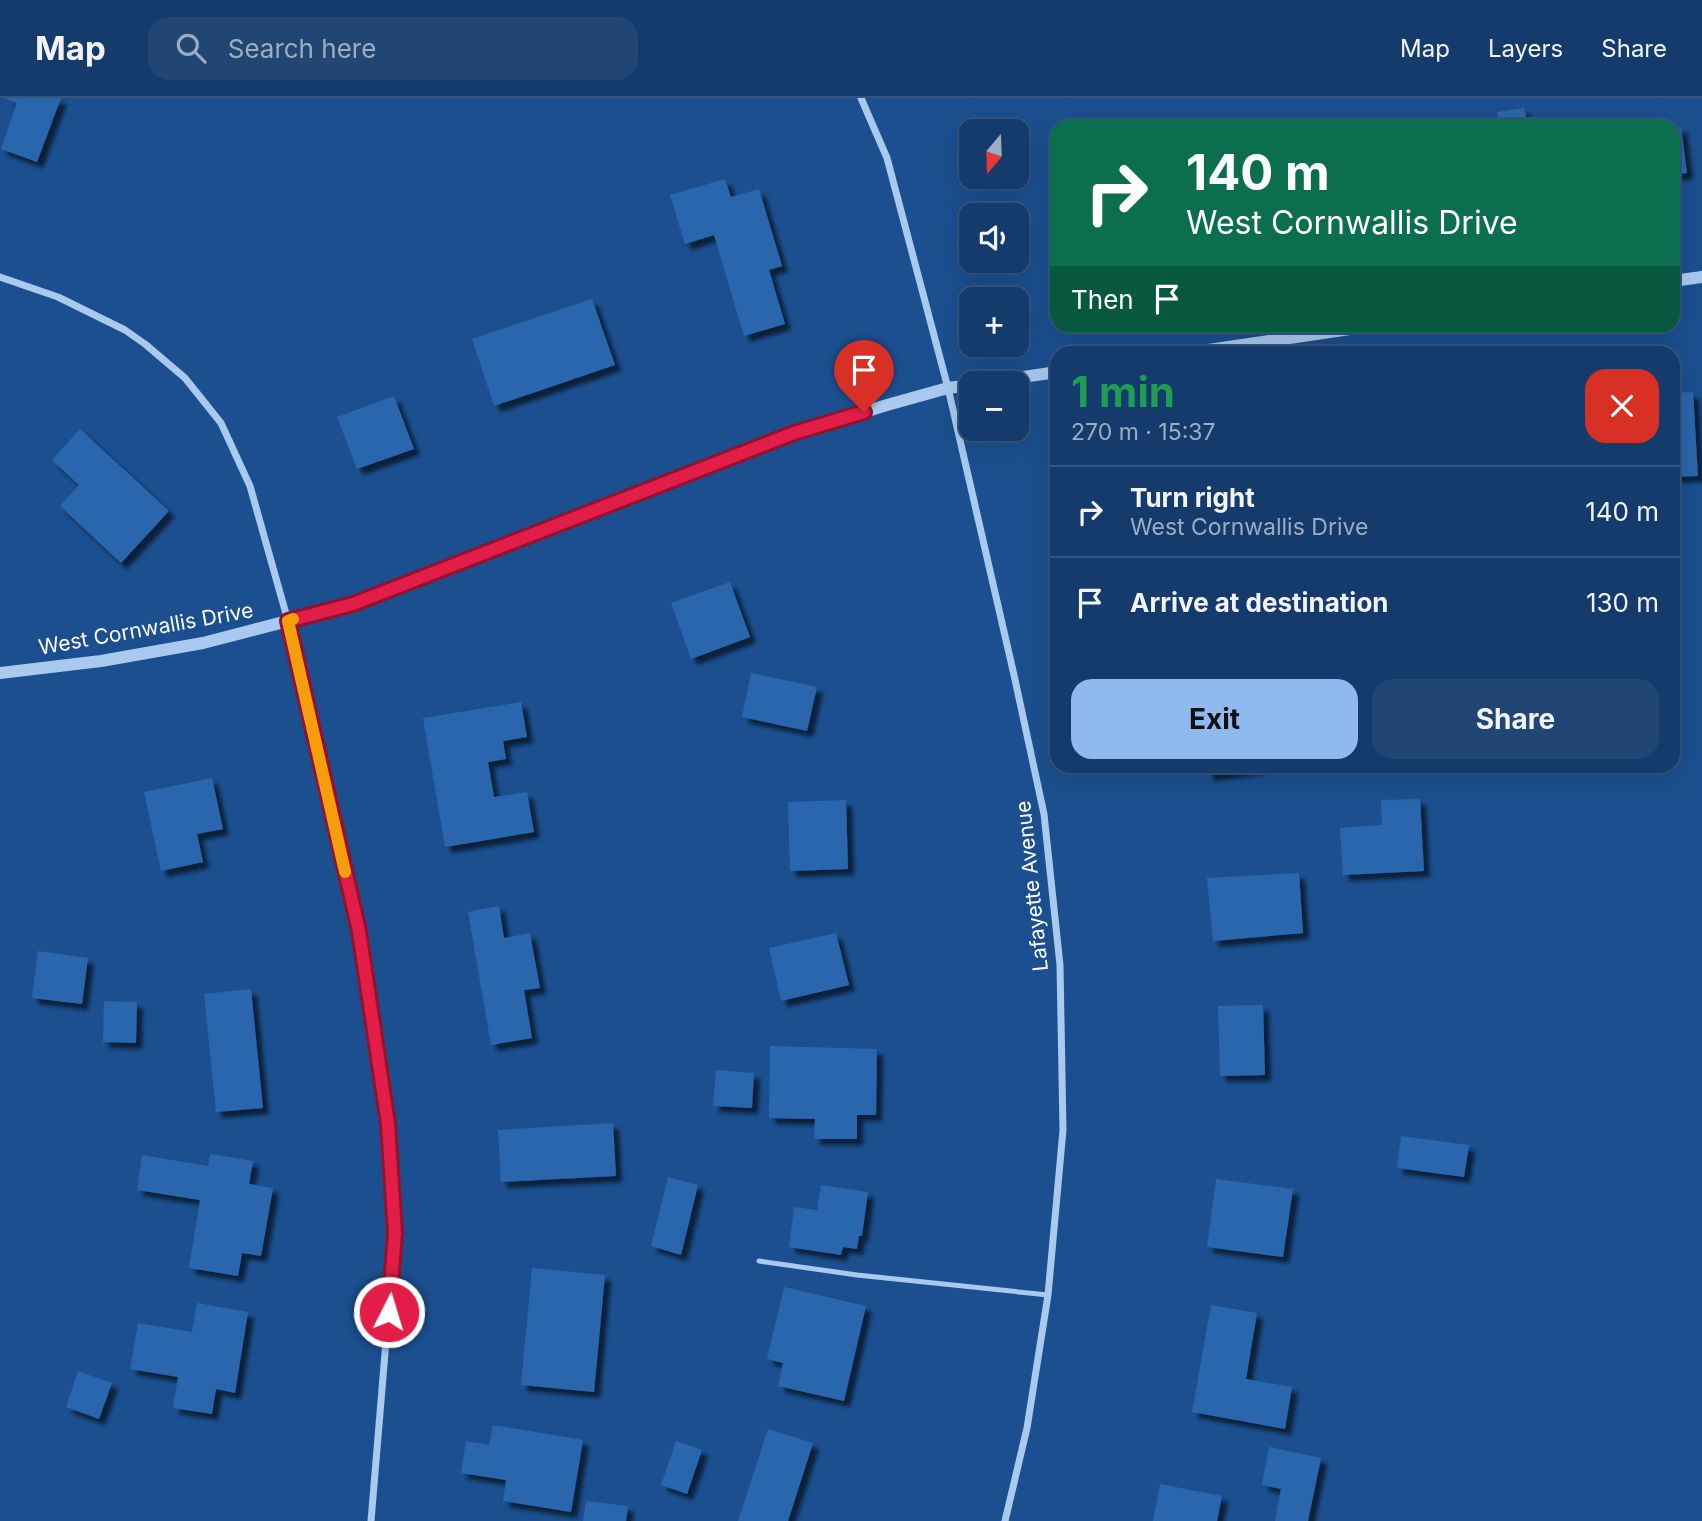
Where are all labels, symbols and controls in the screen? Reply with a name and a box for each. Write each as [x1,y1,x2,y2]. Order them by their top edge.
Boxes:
search box [148,17,638,80]
text: Map [35,28,106,68]
icon: search [172,29,210,67]
text: Search here [228,33,376,64]
text: Map [1400,34,1450,63]
text: Layers [1488,34,1563,63]
text: Share [1601,34,1667,63]
north arrow [959,119,1029,189]
map controls [959,119,1029,441]
text: 140 m [1186,143,1330,202]
icon: right [1071,147,1162,238]
button: sound [959,203,1029,273]
text: West Cornwallis Drive [1186,203,1518,242]
icon: arrive [1148,280,1186,318]
text: Then [1071,284,1134,315]
button: + [959,287,1029,357]
pin [834,340,894,412]
icon: arrive [845,351,883,389]
text: 1 min [1071,366,1175,417]
button: close [1585,369,1659,443]
button: − [959,371,1029,441]
text: 270 m · 15:37 [1071,418,1216,446]
text: Turn right [1130,482,1255,513]
icon: right [1071,493,1109,531]
text: 140 m [1585,496,1659,527]
text: West Cornwallis Drive [1130,513,1368,541]
icon: arrive [1071,584,1109,622]
text: Arrive at destination [1130,587,1389,618]
text: 130 m [1586,587,1659,618]
street label: West Cornwallis Drive [37,597,255,660]
button: Exit [1071,679,1358,759]
button: Share [1372,679,1659,759]
street label: Lafayette Avenue [1010,800,1053,972]
position arrow [352,1275,426,1349]

